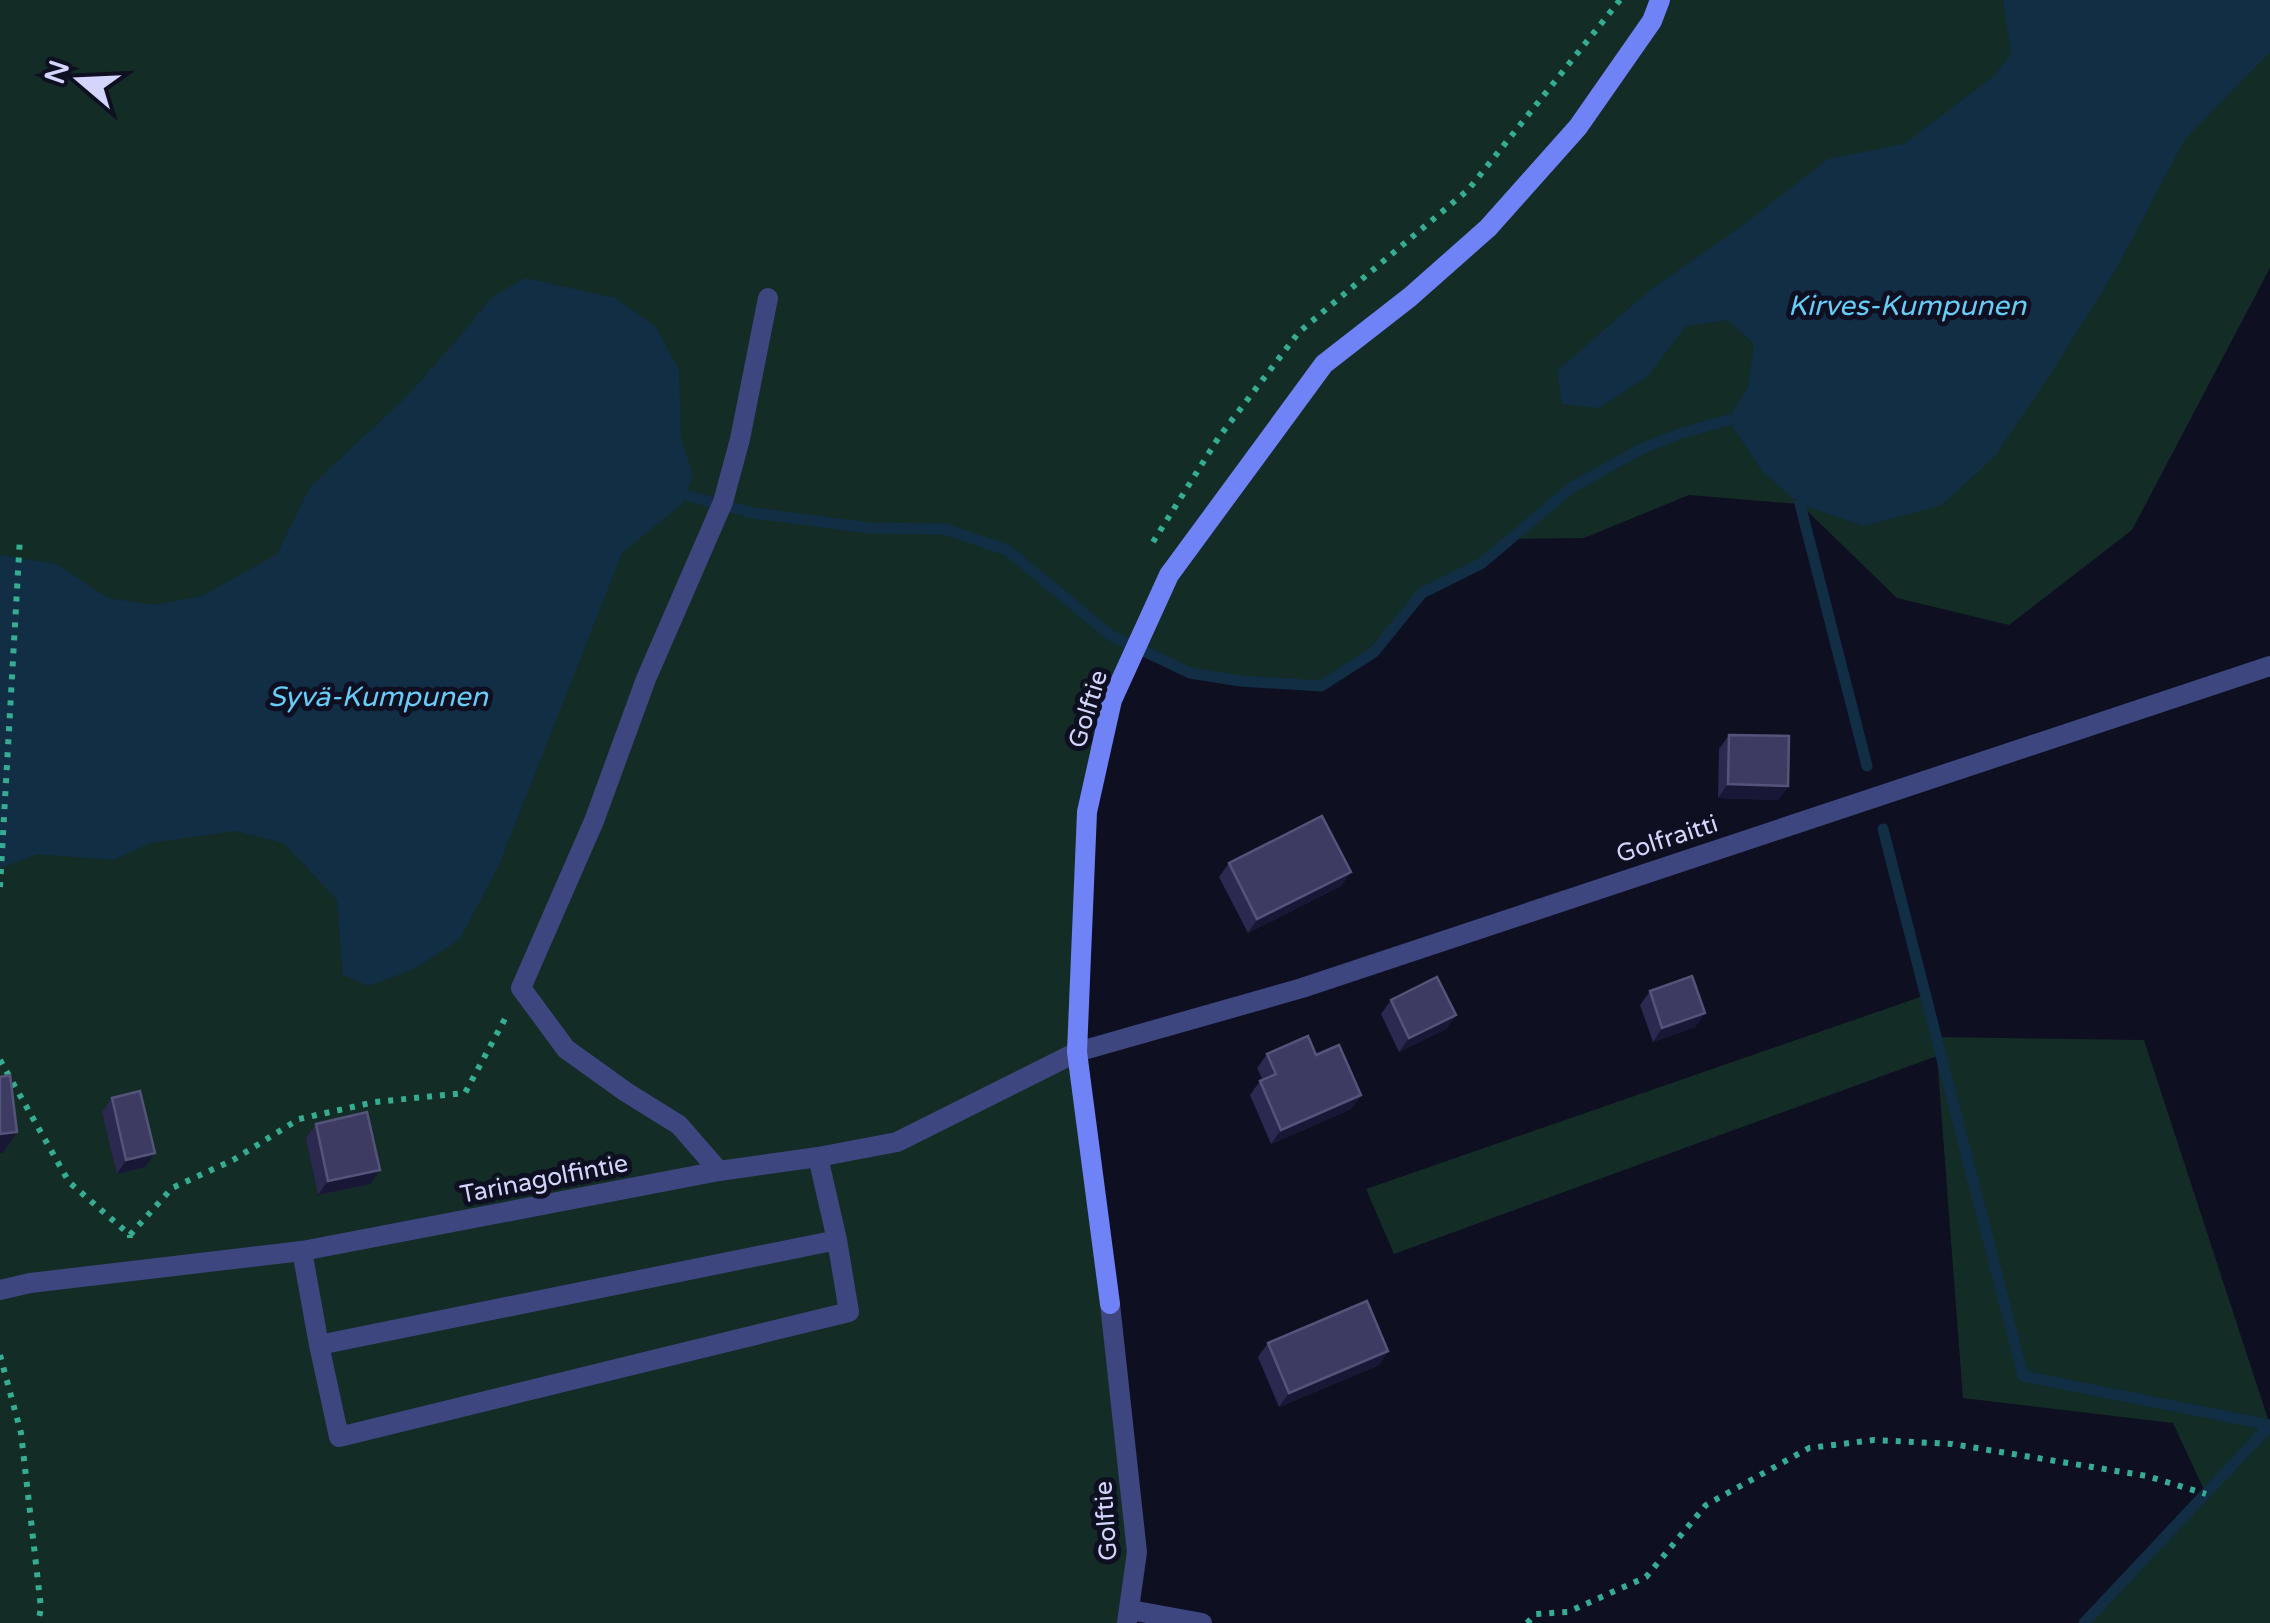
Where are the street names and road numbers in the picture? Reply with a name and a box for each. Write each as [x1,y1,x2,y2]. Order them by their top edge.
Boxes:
street label: Golftie [1062,667,1114,751]
street label: Golfraitti [1612,808,1722,870]
street label: Tarinagolfintie [458,1148,630,1210]
street label: Golftie [1088,1480,1124,1562]

